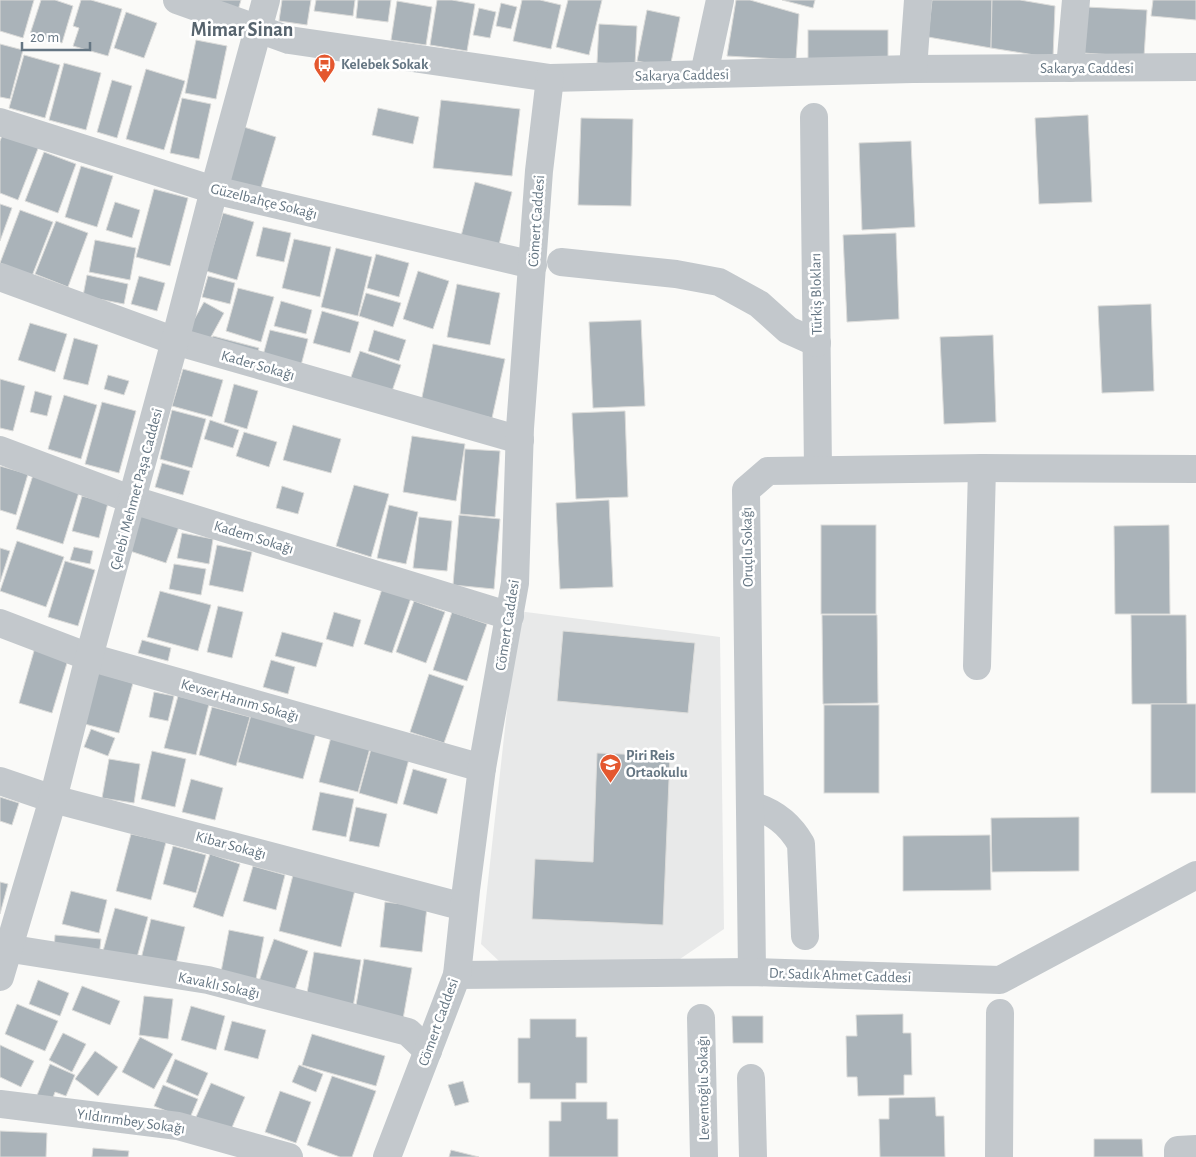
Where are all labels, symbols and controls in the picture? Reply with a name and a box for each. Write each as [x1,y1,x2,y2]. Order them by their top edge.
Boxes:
scale bar [22,20,90,52]
district label: Mimar Sinan [191,20,293,40]
text: 20 m [30,30,59,45]
bus stop icon: Kelebek Sokak [313,52,337,83]
place label: Kelebek Sokak [341,57,429,72]
street label: Sakarya Caddesi [1040,61,1134,76]
street label: Sakarya Caddesi [635,67,729,84]
street label: Cömert Caddesi [526,175,547,267]
street label: Güzelbahçe Sokağı [209,181,319,222]
street label: Türkiş Blokları [808,253,825,335]
street label: Kader Sokağı [219,348,296,383]
street label: Çelebi Mehmet Paşa Caddesi [108,407,165,572]
street label: Oruçlu Sokağı [739,507,756,587]
street label: Kadem Sokağı [212,518,296,557]
street label: Cömert Caddesi [493,578,522,672]
street label: Kevser Hanım Sokağı [179,676,301,725]
place label: Piri Reis Ortaokulu [626,748,688,780]
school or university icon: Piri Reis Ortaokulu [598,752,622,783]
street label: Kibar Sokağı [194,829,268,862]
street label: Dr. Sadık Ahmet Caddesi [769,966,911,985]
street label: Kavaklı Sokağı [177,970,261,1001]
street label: Cömert Caddesi [416,976,461,1068]
street label: Leventoğlu Sokağı [695,1035,712,1141]
street label: Yıldırımbey Sokağı [76,1106,186,1137]

